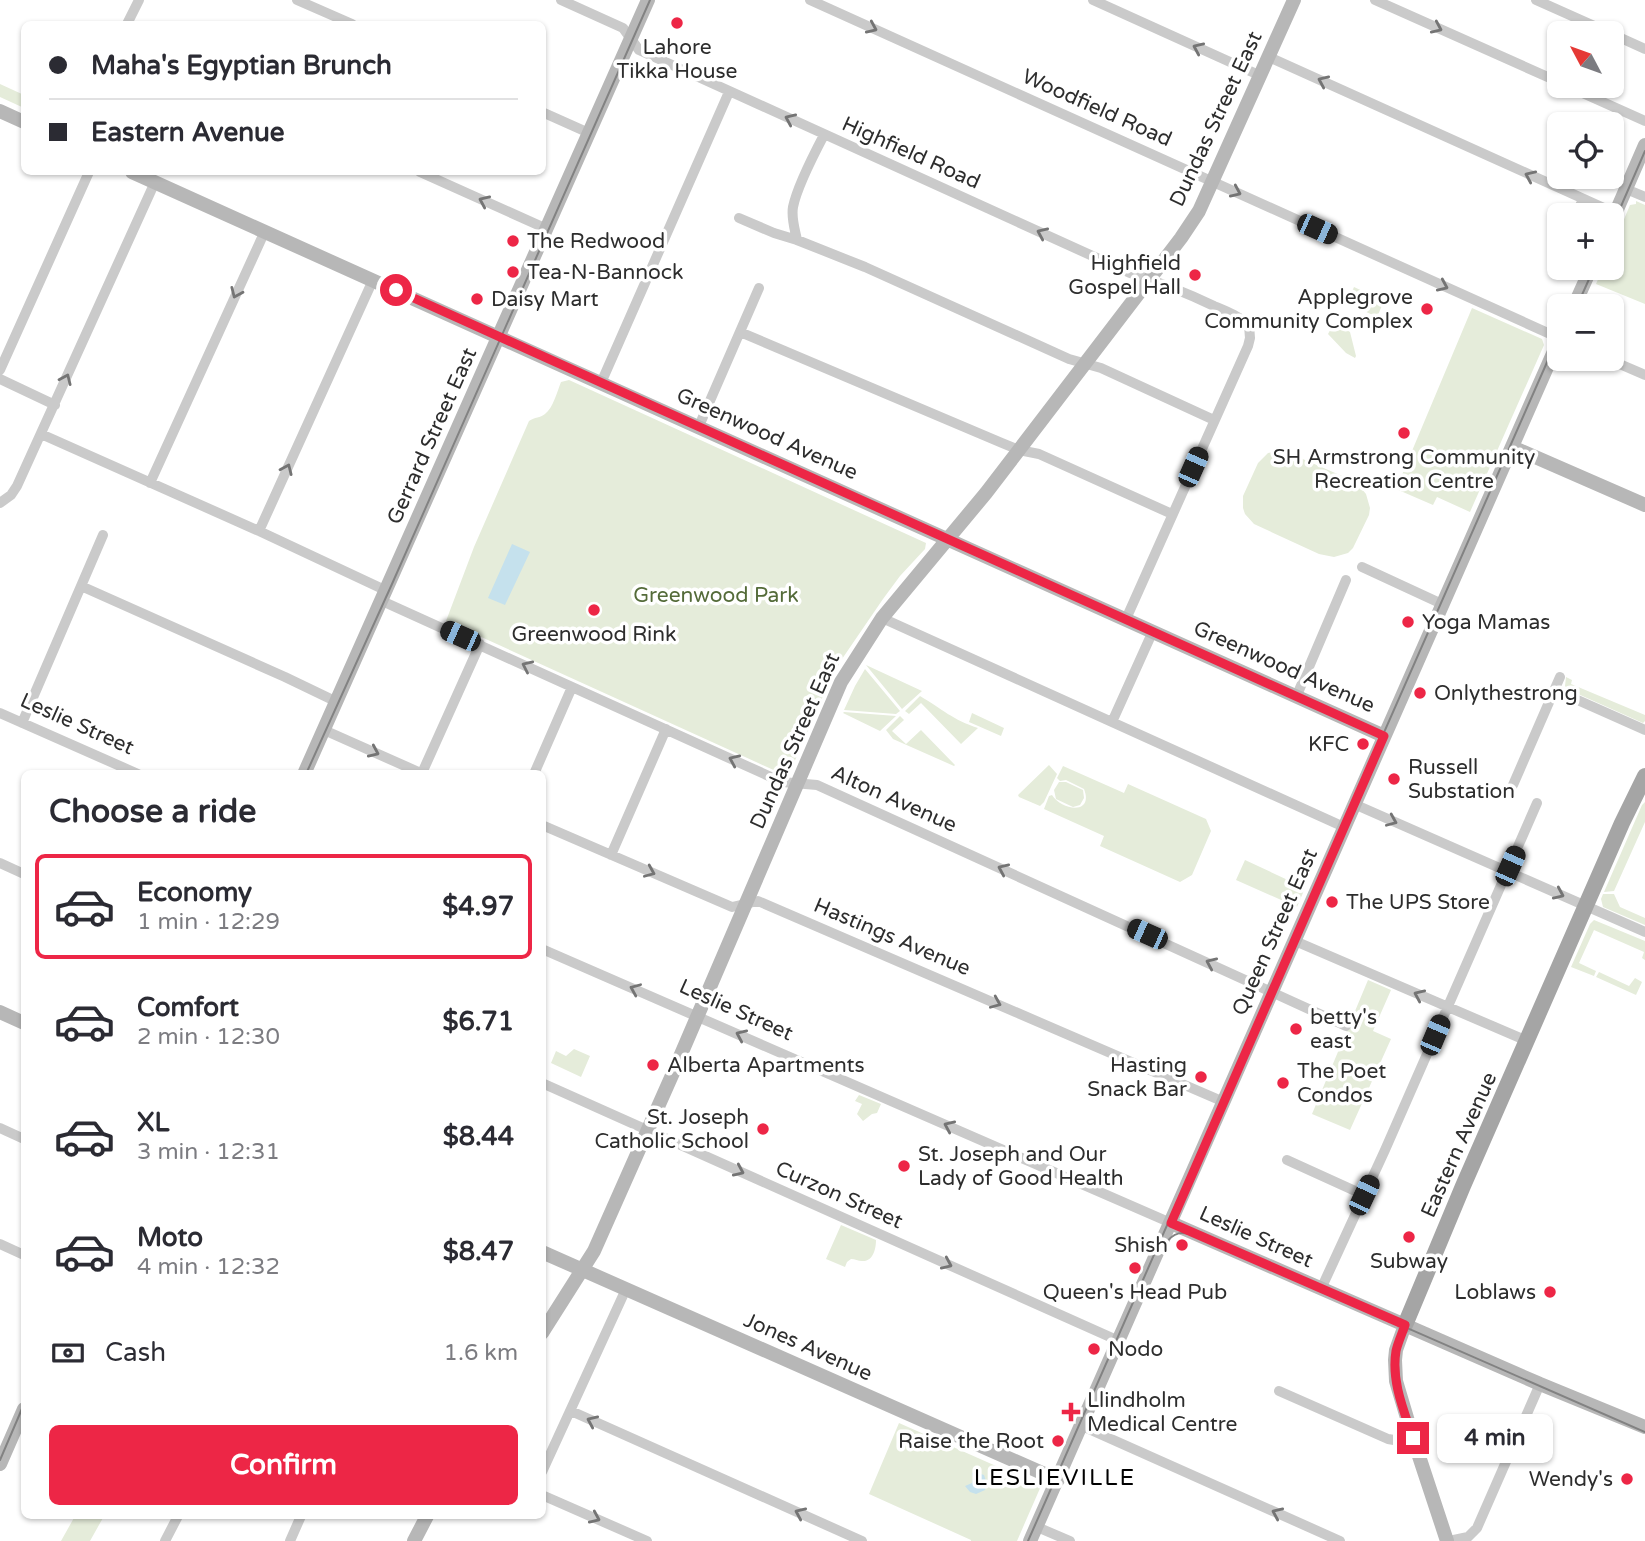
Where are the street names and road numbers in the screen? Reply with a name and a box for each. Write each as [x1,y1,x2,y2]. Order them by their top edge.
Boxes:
street label: Dundas Street East [1164,27,1268,211]
street label: Woodfield Road [1018,64,1176,152]
street label: Highfield Road [838,111,984,195]
street label: Gerrard Street East [382,344,482,528]
street label: Greenwood Avenue [672,383,862,485]
street label: Greenwood Avenue [1189,616,1379,718]
street label: Dundas Street East [745,649,845,833]
street label: Leslie Street [16,688,138,760]
street label: Alton Avenue [827,760,961,838]
street label: Queen Street East [1227,845,1323,1019]
street label: Hastings Avenue [810,893,974,981]
street label: Leslie Street [675,974,797,1046]
street label: Eastern Avenue [1416,1068,1502,1221]
street label: Curzon Street [771,1156,907,1234]
street label: Leslie Street [1195,1201,1317,1273]
street label: Jones Avenue [740,1308,876,1387]

